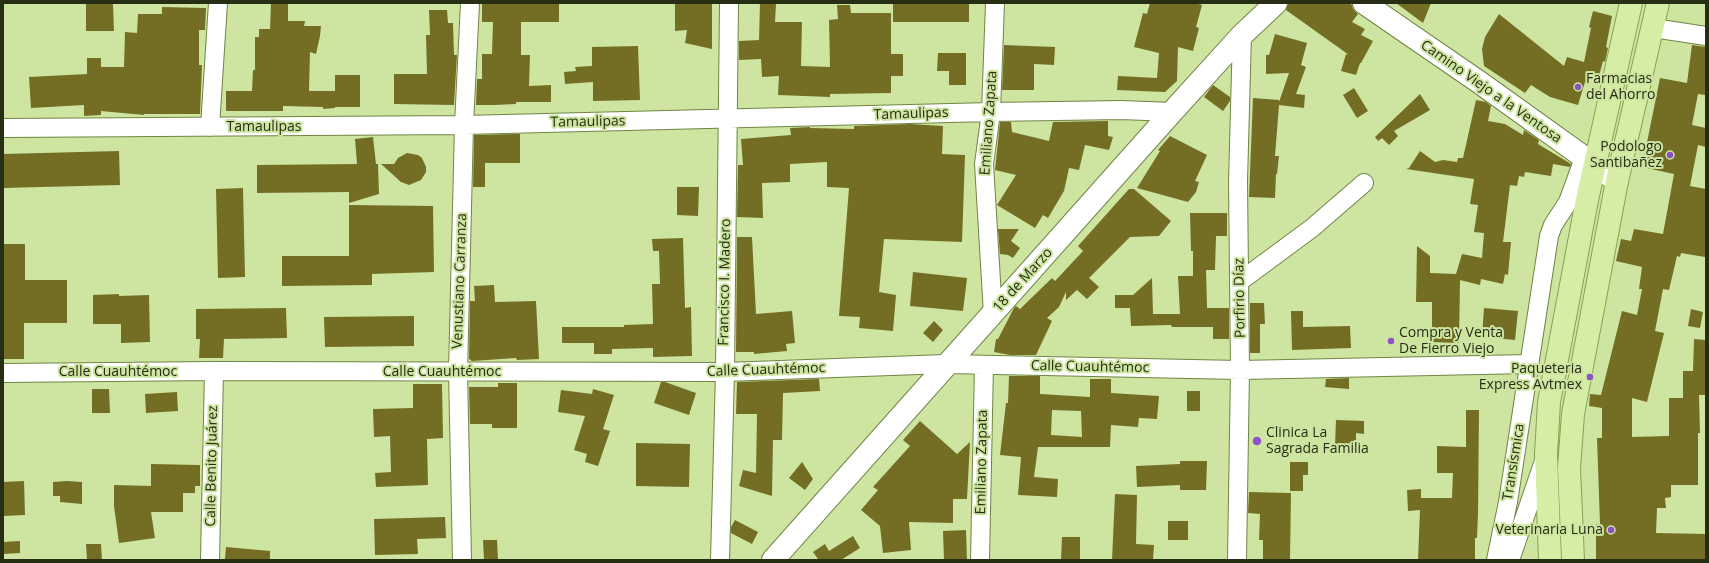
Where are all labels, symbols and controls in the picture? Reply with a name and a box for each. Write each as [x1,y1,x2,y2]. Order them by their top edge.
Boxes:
street label: Camino Viejo a la Ventosa [1417,37,1565,147]
street label: Emiliano Zapata [977,70,1001,176]
place label: Farmacias del Ahorro [1586,71,1655,104]
marker: Farmacias del Ahorro [1573,82,1583,92]
street label: Tamaulipas [873,104,949,124]
street label: Tamaulipas [550,113,626,131]
street label: Tamaulipas [227,119,301,135]
place label: Podologo Santibañez [1590,139,1662,172]
marker: Podologo Santibañez [1665,150,1675,160]
street label: Venustiano Carranza [449,213,471,349]
street label: Francisco I. Madero [715,218,735,346]
street label: 18 de Marzo [990,244,1056,316]
street label: Porfirio Díaz [1231,258,1249,338]
place label: Compra y Venta De Fierro Viejo [1399,325,1503,358]
marker: Compra y Venta De Fierro Viejo [1386,336,1396,346]
street label: Calle Cuauhtémoc [1031,358,1149,376]
street label: Calle Cuauhtémoc [707,360,825,380]
place label: Paqueteria Express Avtmex [1479,361,1582,394]
street label: Calle Cuauhtémoc [59,364,177,380]
street label: Calle Cuauhtémoc [383,364,501,380]
marker: Paqueteria Express Avtmex [1585,372,1595,382]
street label: Calle Benito Juárez [203,405,221,527]
street label: Emiliano Zapata [973,410,991,514]
street label: Transísmica [1500,422,1528,502]
place label: Clinica La Sagrada Familia [1266,425,1369,458]
marker: Clinica La Sagrada Familia [1251,435,1263,447]
place label: Veterinaria Luna [1495,522,1603,538]
marker: Veterinaria Luna [1606,525,1616,535]

